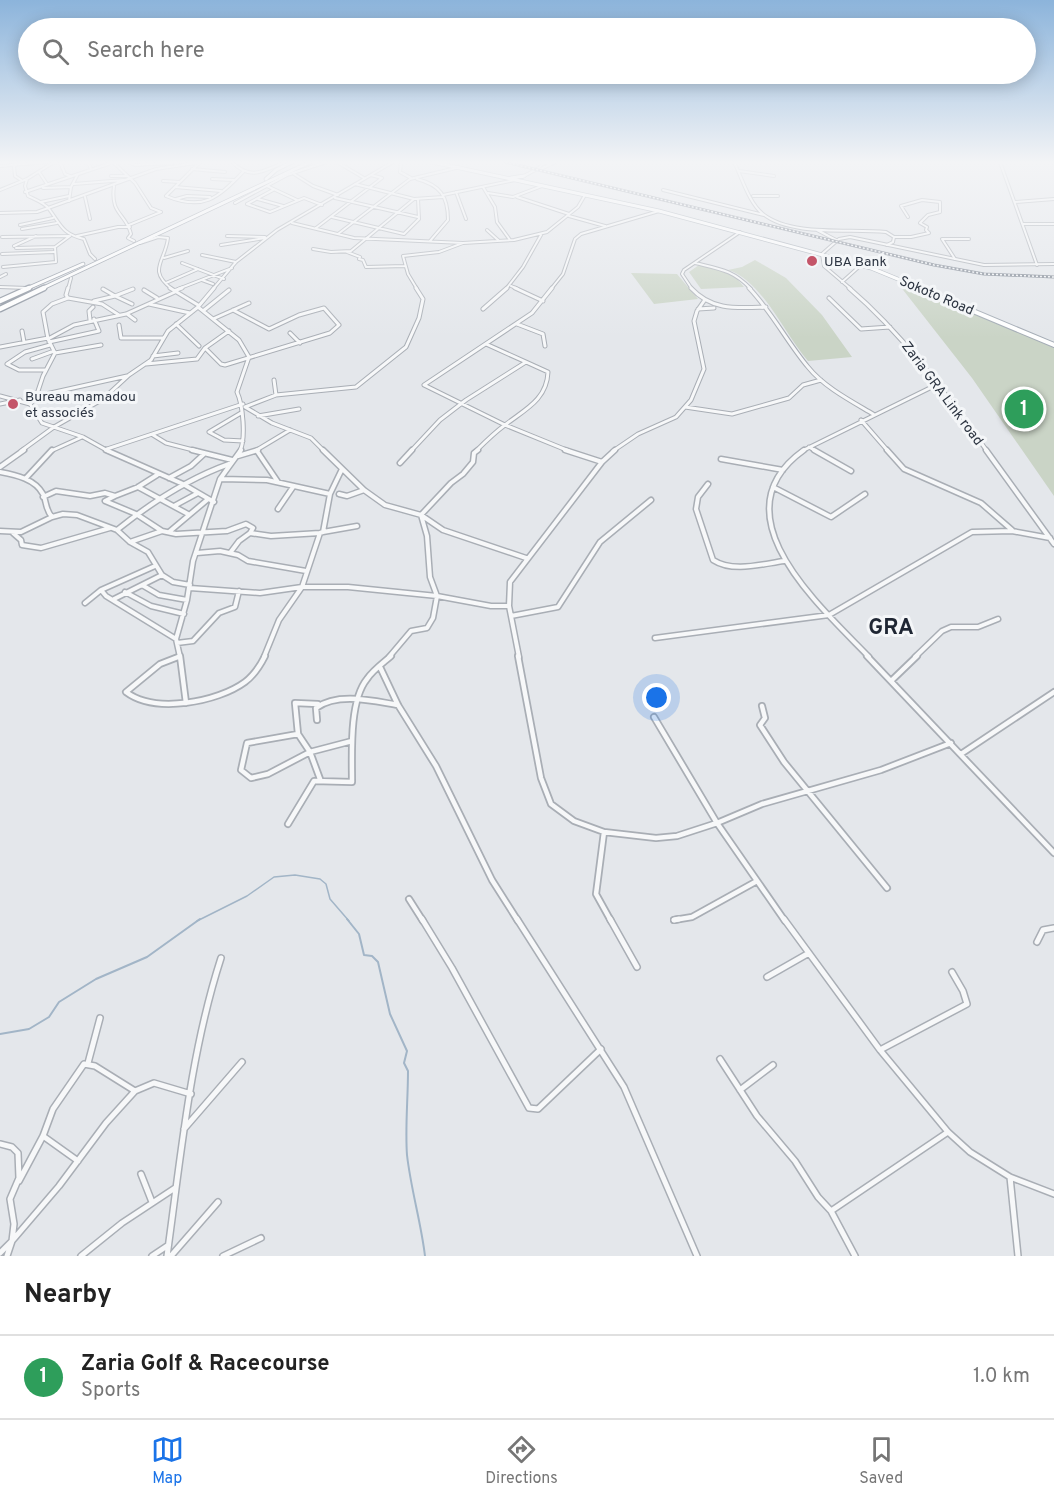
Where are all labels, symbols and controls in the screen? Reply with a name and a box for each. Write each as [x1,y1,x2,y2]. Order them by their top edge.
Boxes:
search box [18,18,1036,84]
icon: search [39,35,72,68]
text: Search here [87,38,205,65]
marker: UBA Bank [805,254,819,268]
place label: UBA Bank [824,254,887,271]
street label: Sokoto Road [897,273,976,320]
street label: Zaria GRA Link road [897,339,986,449]
pin: 1 [1004,386,1044,432]
place label: Bureau mamadou et associés [25,389,136,422]
marker: Bureau mamadou et associés [6,397,20,411]
district label: GRA [868,615,914,642]
your location [642,683,671,712]
text: Nearby [24,1279,112,1312]
text: Zaria Golf & Racecourse [81,1351,330,1378]
text: 1 [40,1364,48,1390]
text: 1.0 km [973,1364,1030,1390]
text: Sports [81,1378,141,1404]
tab: Map [151,1433,184,1489]
tab: Directions [485,1433,558,1489]
tab: Saved [859,1433,903,1489]

